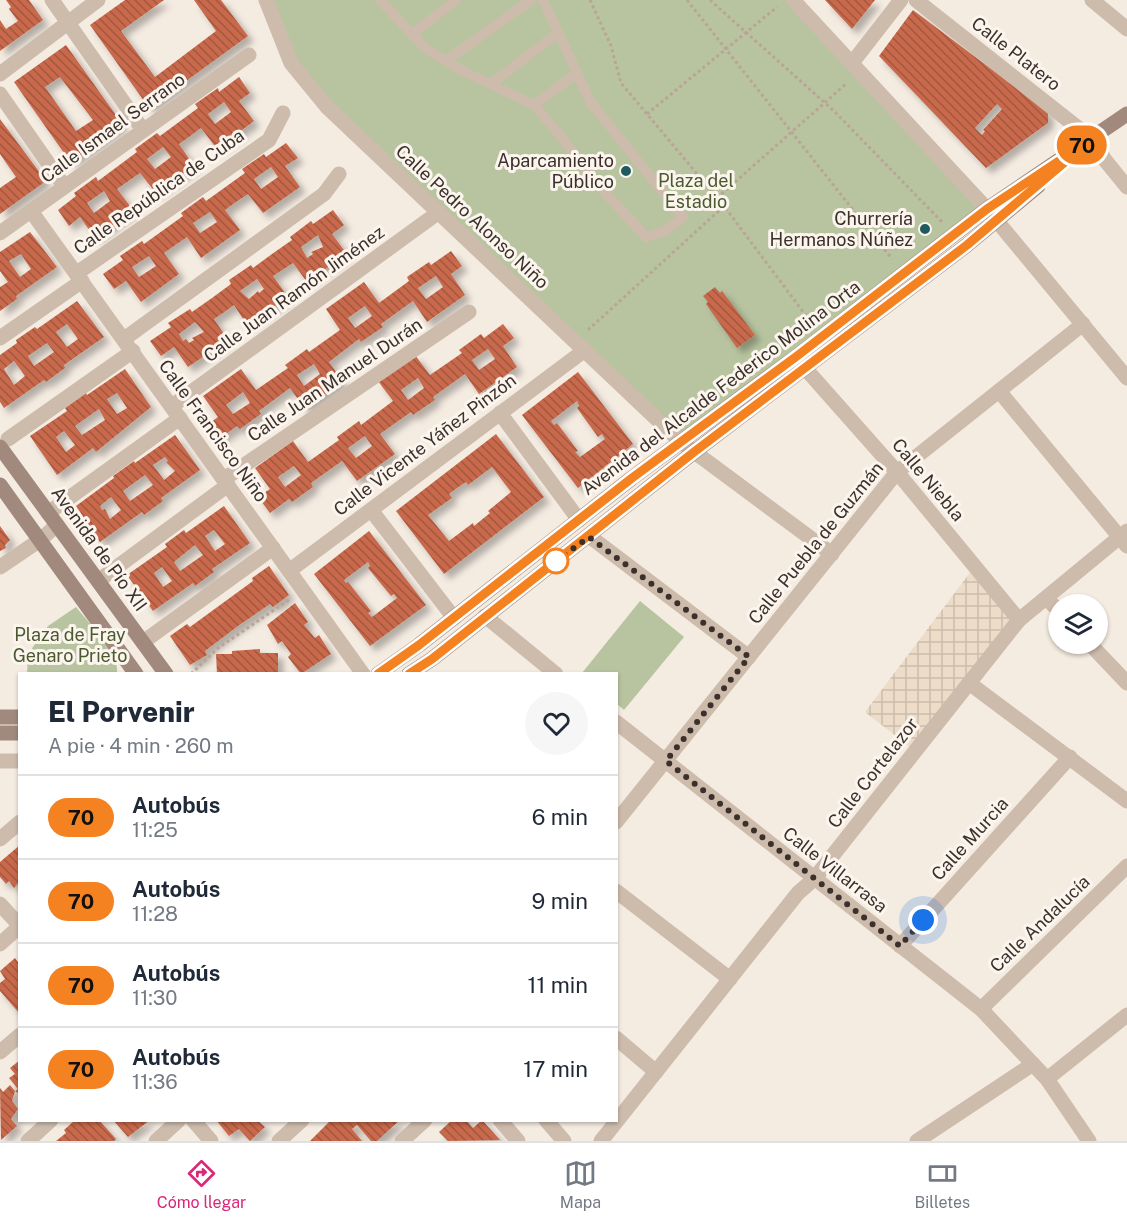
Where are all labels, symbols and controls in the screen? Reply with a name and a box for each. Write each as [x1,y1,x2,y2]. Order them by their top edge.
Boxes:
street label: Calle Platero [968,12,1065,95]
street label: Calle Ismael Serrano [37,68,189,187]
street label: Calle República de Cuba [69,125,248,258]
line badge: 70 [1055,126,1109,164]
text: 70 [1069,133,1095,158]
street label: Calle Pedro Alonso Niño [392,140,553,293]
place label: Aparcamiento Público [497,150,614,192]
marker: Aparcamiento Público [619,164,633,178]
park label: Plaza del Estadio [658,170,734,212]
place label: Churrería Hermanos Núñez [770,208,913,250]
street label: Calle Juan Ramón Jiménez [199,221,388,366]
marker: Churrería Hermanos Núñez [918,222,932,236]
street label: Avenida del Alcalde Federico Molina Orta [577,276,864,499]
street label: Calle Juan Manuel Durán [244,313,426,446]
street label: Calle Francisco Niño [155,355,272,506]
street label: Calle Vicente Yáñez Pinzón [329,369,520,520]
street label: Calle Niebla [888,434,969,525]
street label: Calle Puebla de Guzmán [744,457,887,628]
street label: Avenida de Pío XII [47,482,152,615]
unlabelled marker [543,548,569,574]
map controls [1048,594,1108,654]
button: layers [1048,594,1108,654]
park label: Plaza de Fray Genaro Prieto [13,624,127,666]
button: heart [525,692,588,755]
text: El Porvenir [48,695,195,728]
street label: Calle Cortelazor [823,713,922,832]
text: A pie · 4 min · 260 m [48,734,233,758]
text: Autobús [132,792,220,818]
street label: Calle Murcia [927,793,1012,884]
text: 6 min [532,804,588,830]
text: 70 [68,805,94,830]
text: 11:25 [132,818,178,842]
street label: Calle Villarrasa [779,822,892,917]
street label: Calle Andalucía [985,871,1094,976]
text: Autobús [132,876,220,902]
text: 9 min [532,888,588,914]
text: 70 [68,889,94,914]
text: 11:28 [132,902,178,926]
your location [908,905,938,935]
text: Autobús [132,960,220,986]
text: 11 min [527,972,588,998]
text: 70 [68,973,94,998]
text: 11:30 [132,986,178,1010]
text: Autobús [132,1044,220,1070]
text: 17 min [523,1056,588,1082]
text: 70 [68,1057,94,1082]
text: 11:36 [132,1070,178,1094]
tab: Cómo llegar [157,1157,246,1212]
tab: Mapa [560,1157,601,1212]
tab: Billetes [915,1157,970,1212]

